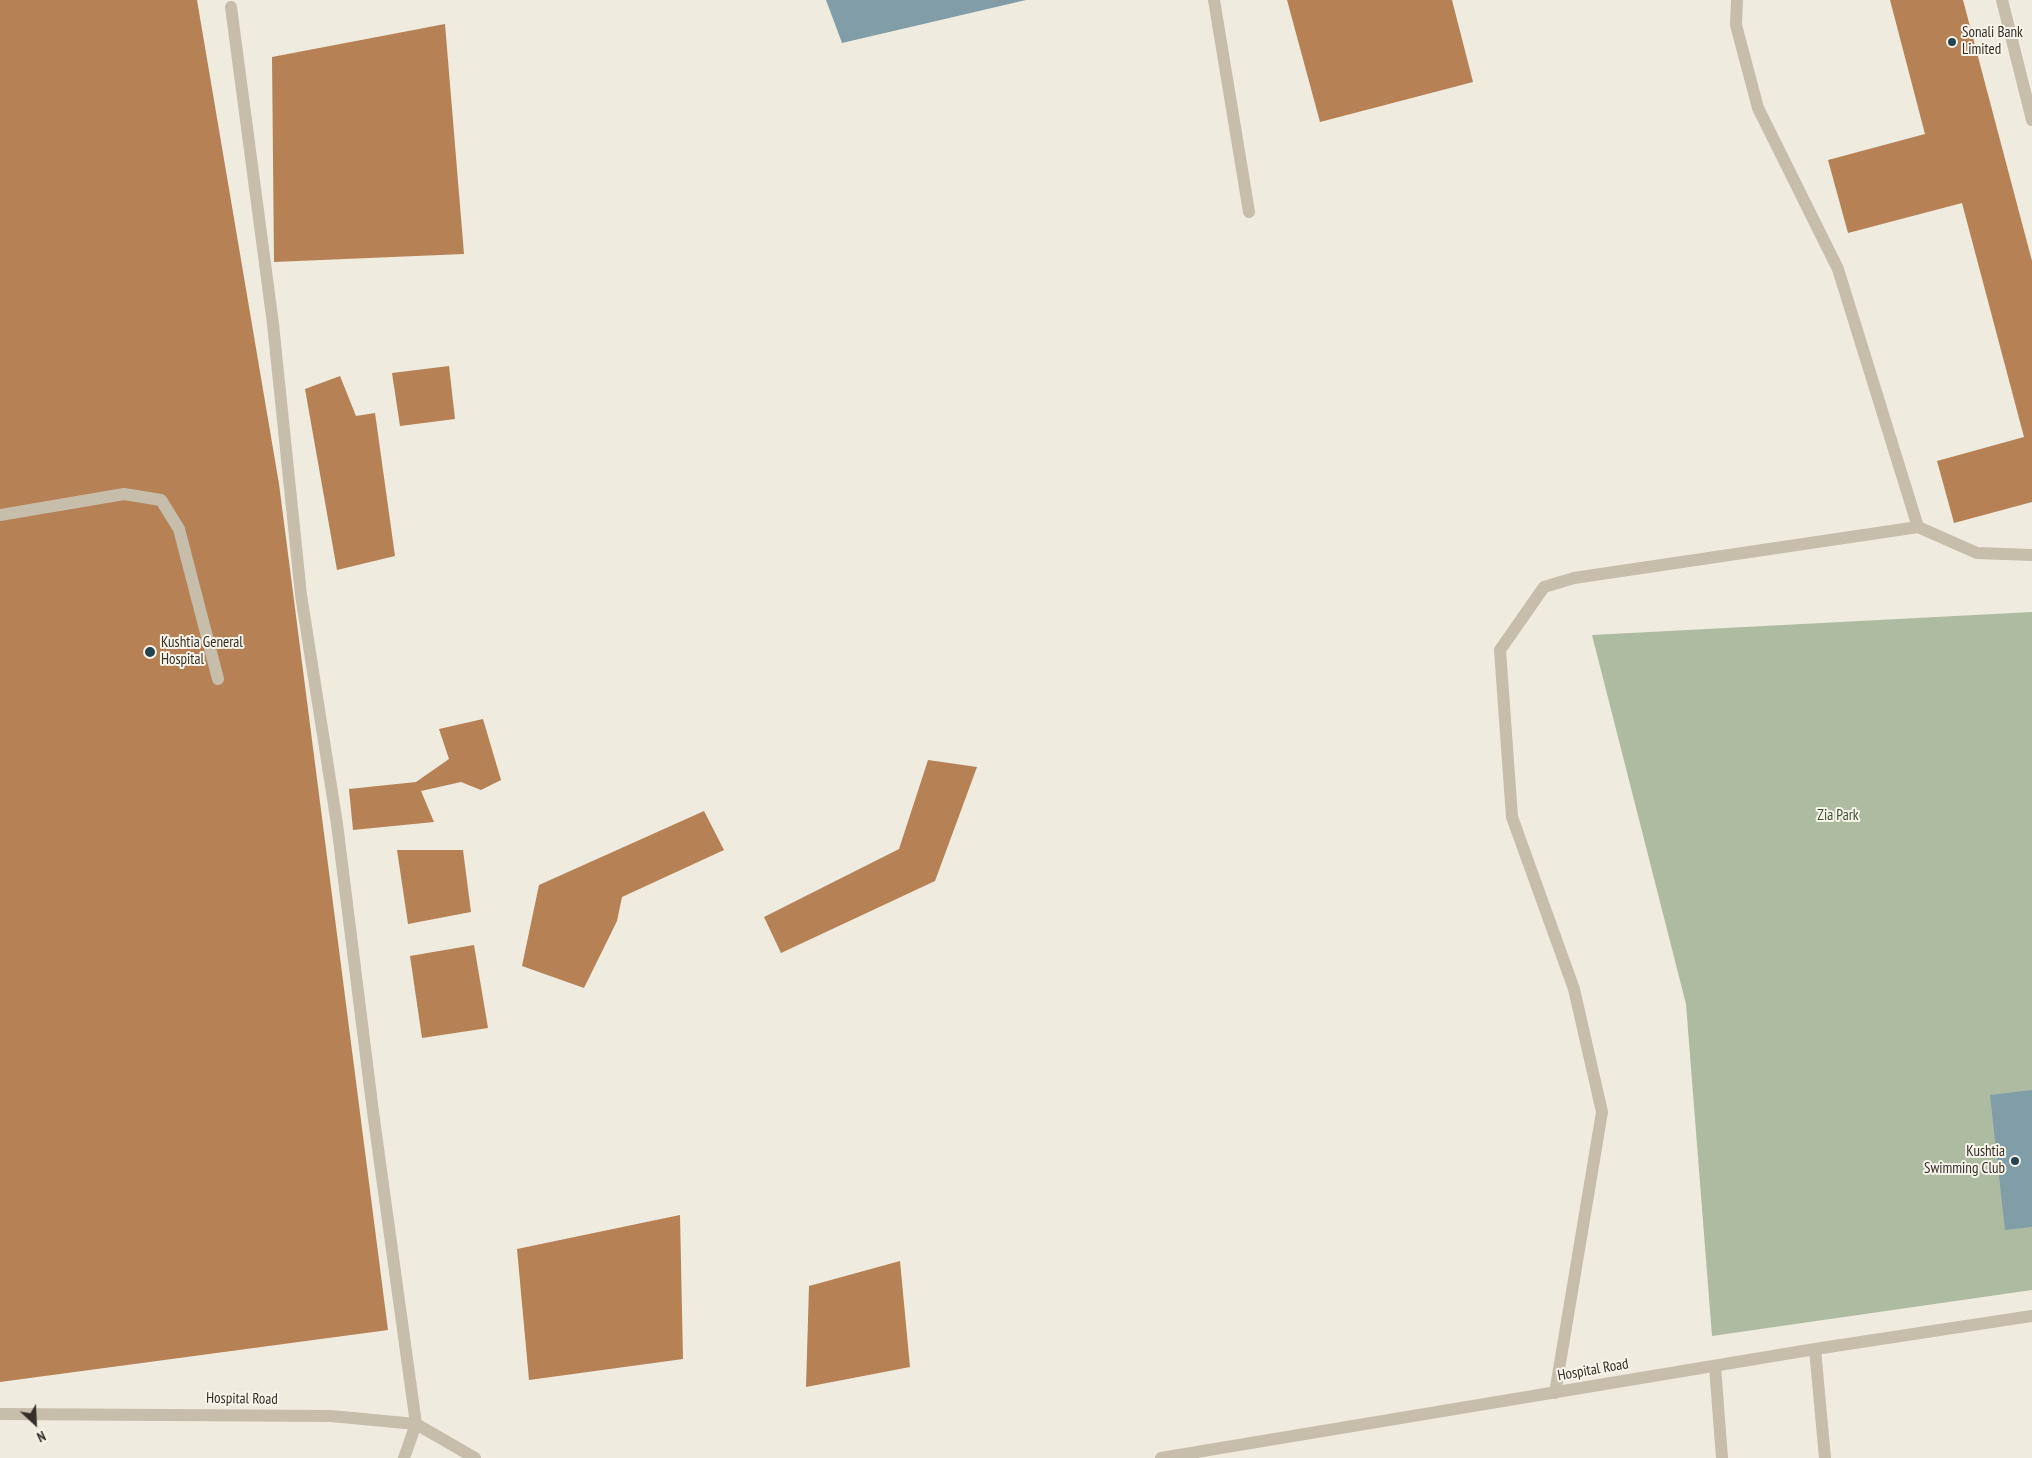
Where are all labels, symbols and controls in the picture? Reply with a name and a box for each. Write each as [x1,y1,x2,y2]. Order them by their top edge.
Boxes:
place label: Sonali Bank Limited [1962,24,2023,59]
marker: Sonali Bank Limited [1946,36,1958,48]
place label: Kushtia General Hospital [161,634,243,669]
marker: Kushtia General Hospital [143,645,157,659]
park label: Zia Park [1817,807,1859,825]
place label: Kushtia Swimming Club [1924,1143,2005,1178]
marker: Kushtia Swimming Club [2009,1155,2021,1167]
street label: Hospital Road [1556,1355,1630,1385]
street label: Hospital Road [206,1389,278,1409]
north arrow [10,1398,60,1448]
text: N [34,1427,49,1446]

